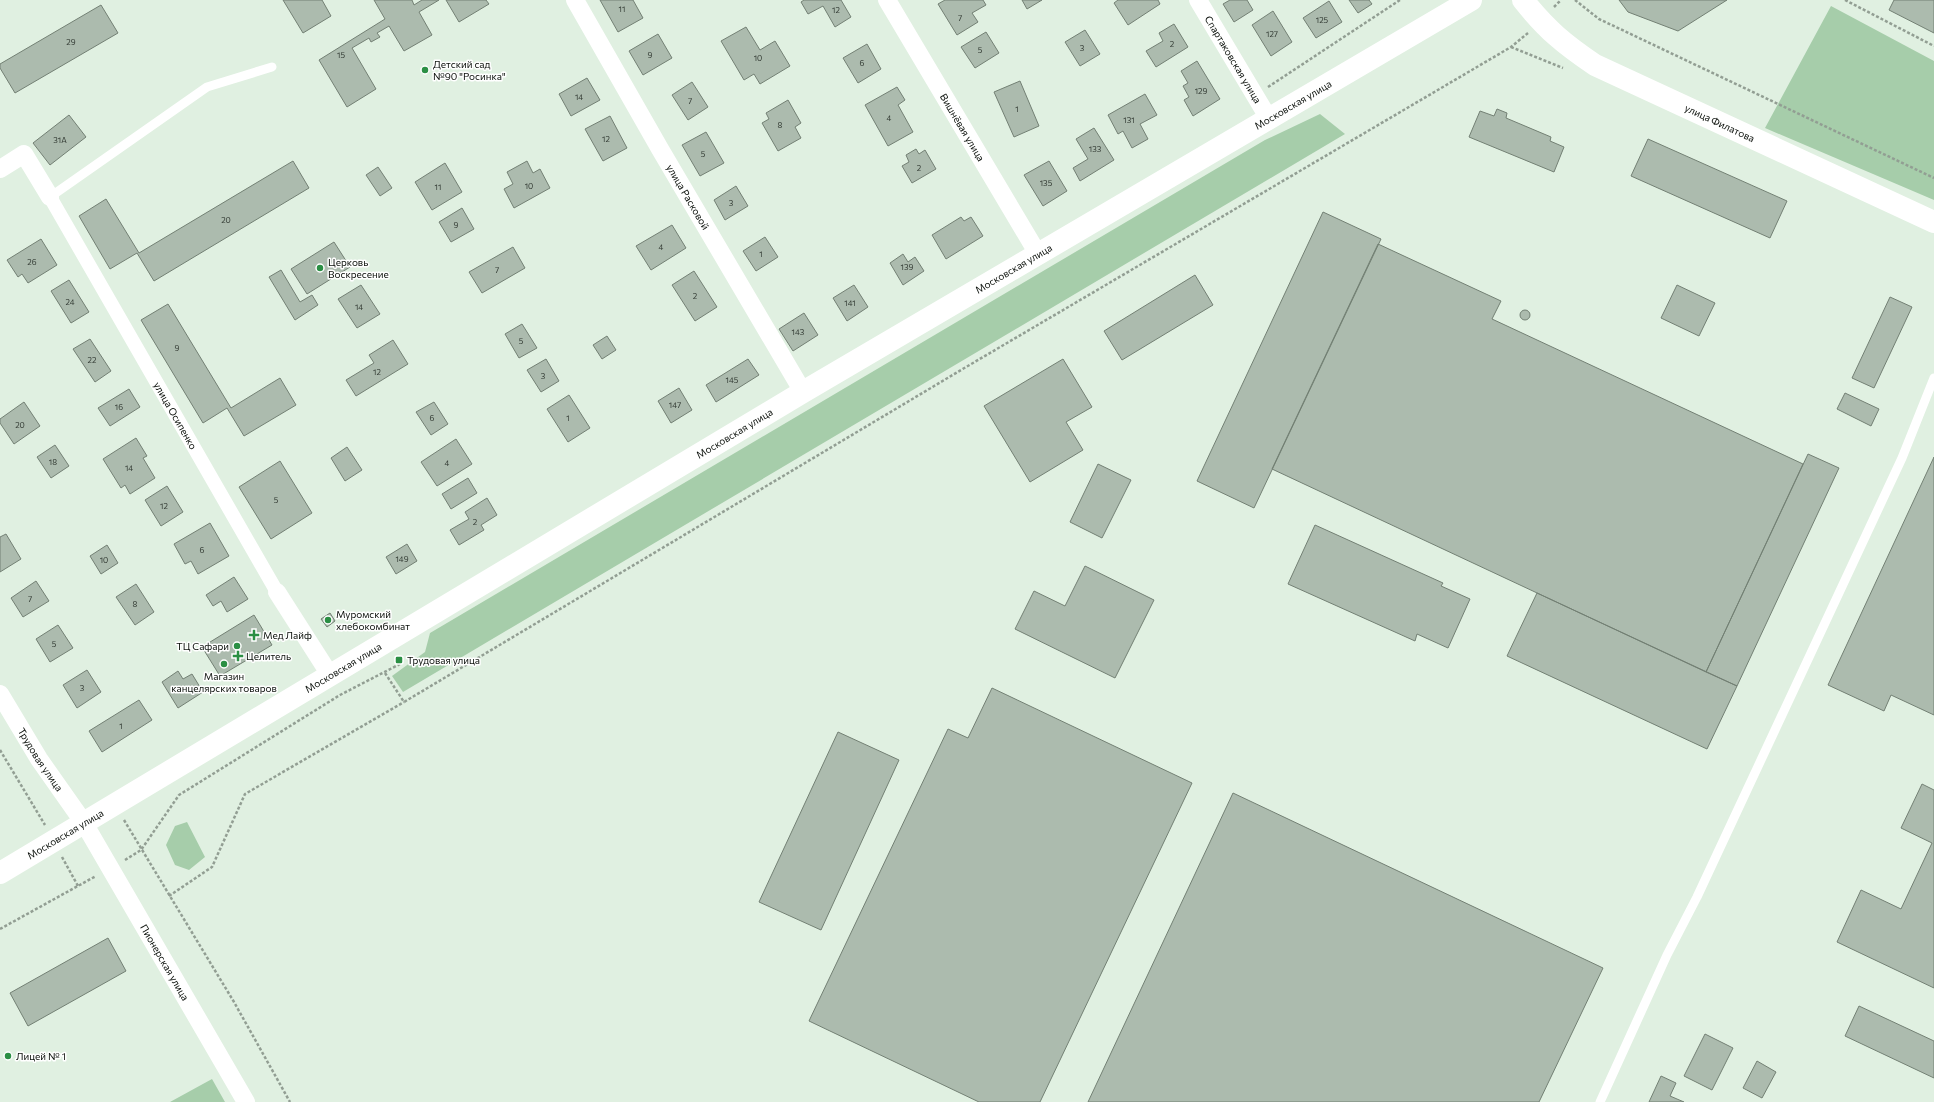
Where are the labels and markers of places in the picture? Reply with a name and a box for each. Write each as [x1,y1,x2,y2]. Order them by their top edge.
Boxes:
place label: Детский сад №90 "Росинка" [433,58,506,82]
marker: Детский сад №90 "Росинка" [420,65,430,75]
place label: Церковь Воскресение [328,256,389,280]
marker: Церковь Воскресение [315,263,325,273]
place label: Муромский хлебокомбинат [336,608,410,632]
marker: Муромский хлебокомбинат [323,615,333,625]
marker: Мед Лайф [248,629,260,641]
place label: Мед Лайф [263,629,312,641]
place label: ТЦ Сафари [176,640,229,652]
marker: ТЦ Сафари [232,641,242,651]
place label: Целитель [246,650,291,662]
marker: Целитель [233,651,243,661]
place label: Трудовая улица [407,654,480,666]
marker: Трудовая улица [394,655,404,665]
marker: Магазин канцелярских товаров [219,659,229,669]
place label: Магазин канцелярских товаров [171,670,277,694]
place label: Лицей № 1 [16,1050,66,1062]
marker: Лицей № 1 [3,1051,13,1061]

